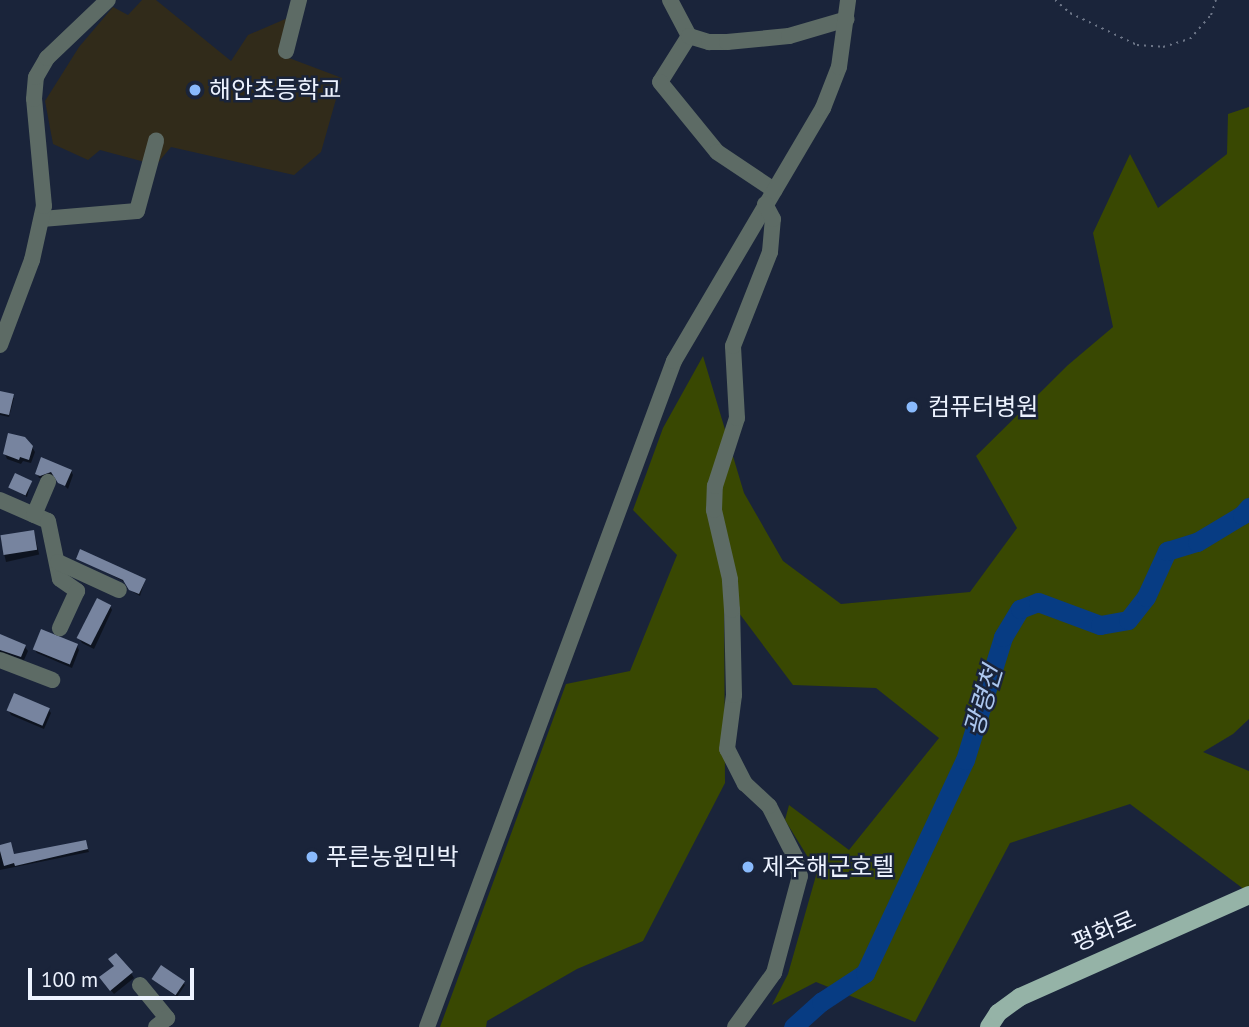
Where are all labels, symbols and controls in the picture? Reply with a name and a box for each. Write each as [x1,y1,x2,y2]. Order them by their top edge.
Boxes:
place label: 해안초등학교 [209,76,341,104]
marker: 해안초등학교 [187,82,203,98]
place label: 컴퓨터병원 [928,393,1038,421]
marker: 컴퓨터병원 [902,397,922,417]
water label: 광령천 [958,662,1008,740]
place label: 푸른농원민박 [326,843,458,871]
marker: 푸른농원민박 [304,849,320,865]
place label: 제주해군호텔 [762,853,894,881]
marker: 제주해군호텔 [740,859,756,875]
street label: 평화로 [1068,905,1140,957]
scale bar [32,954,198,998]
text: 100 m [41,966,98,993]

